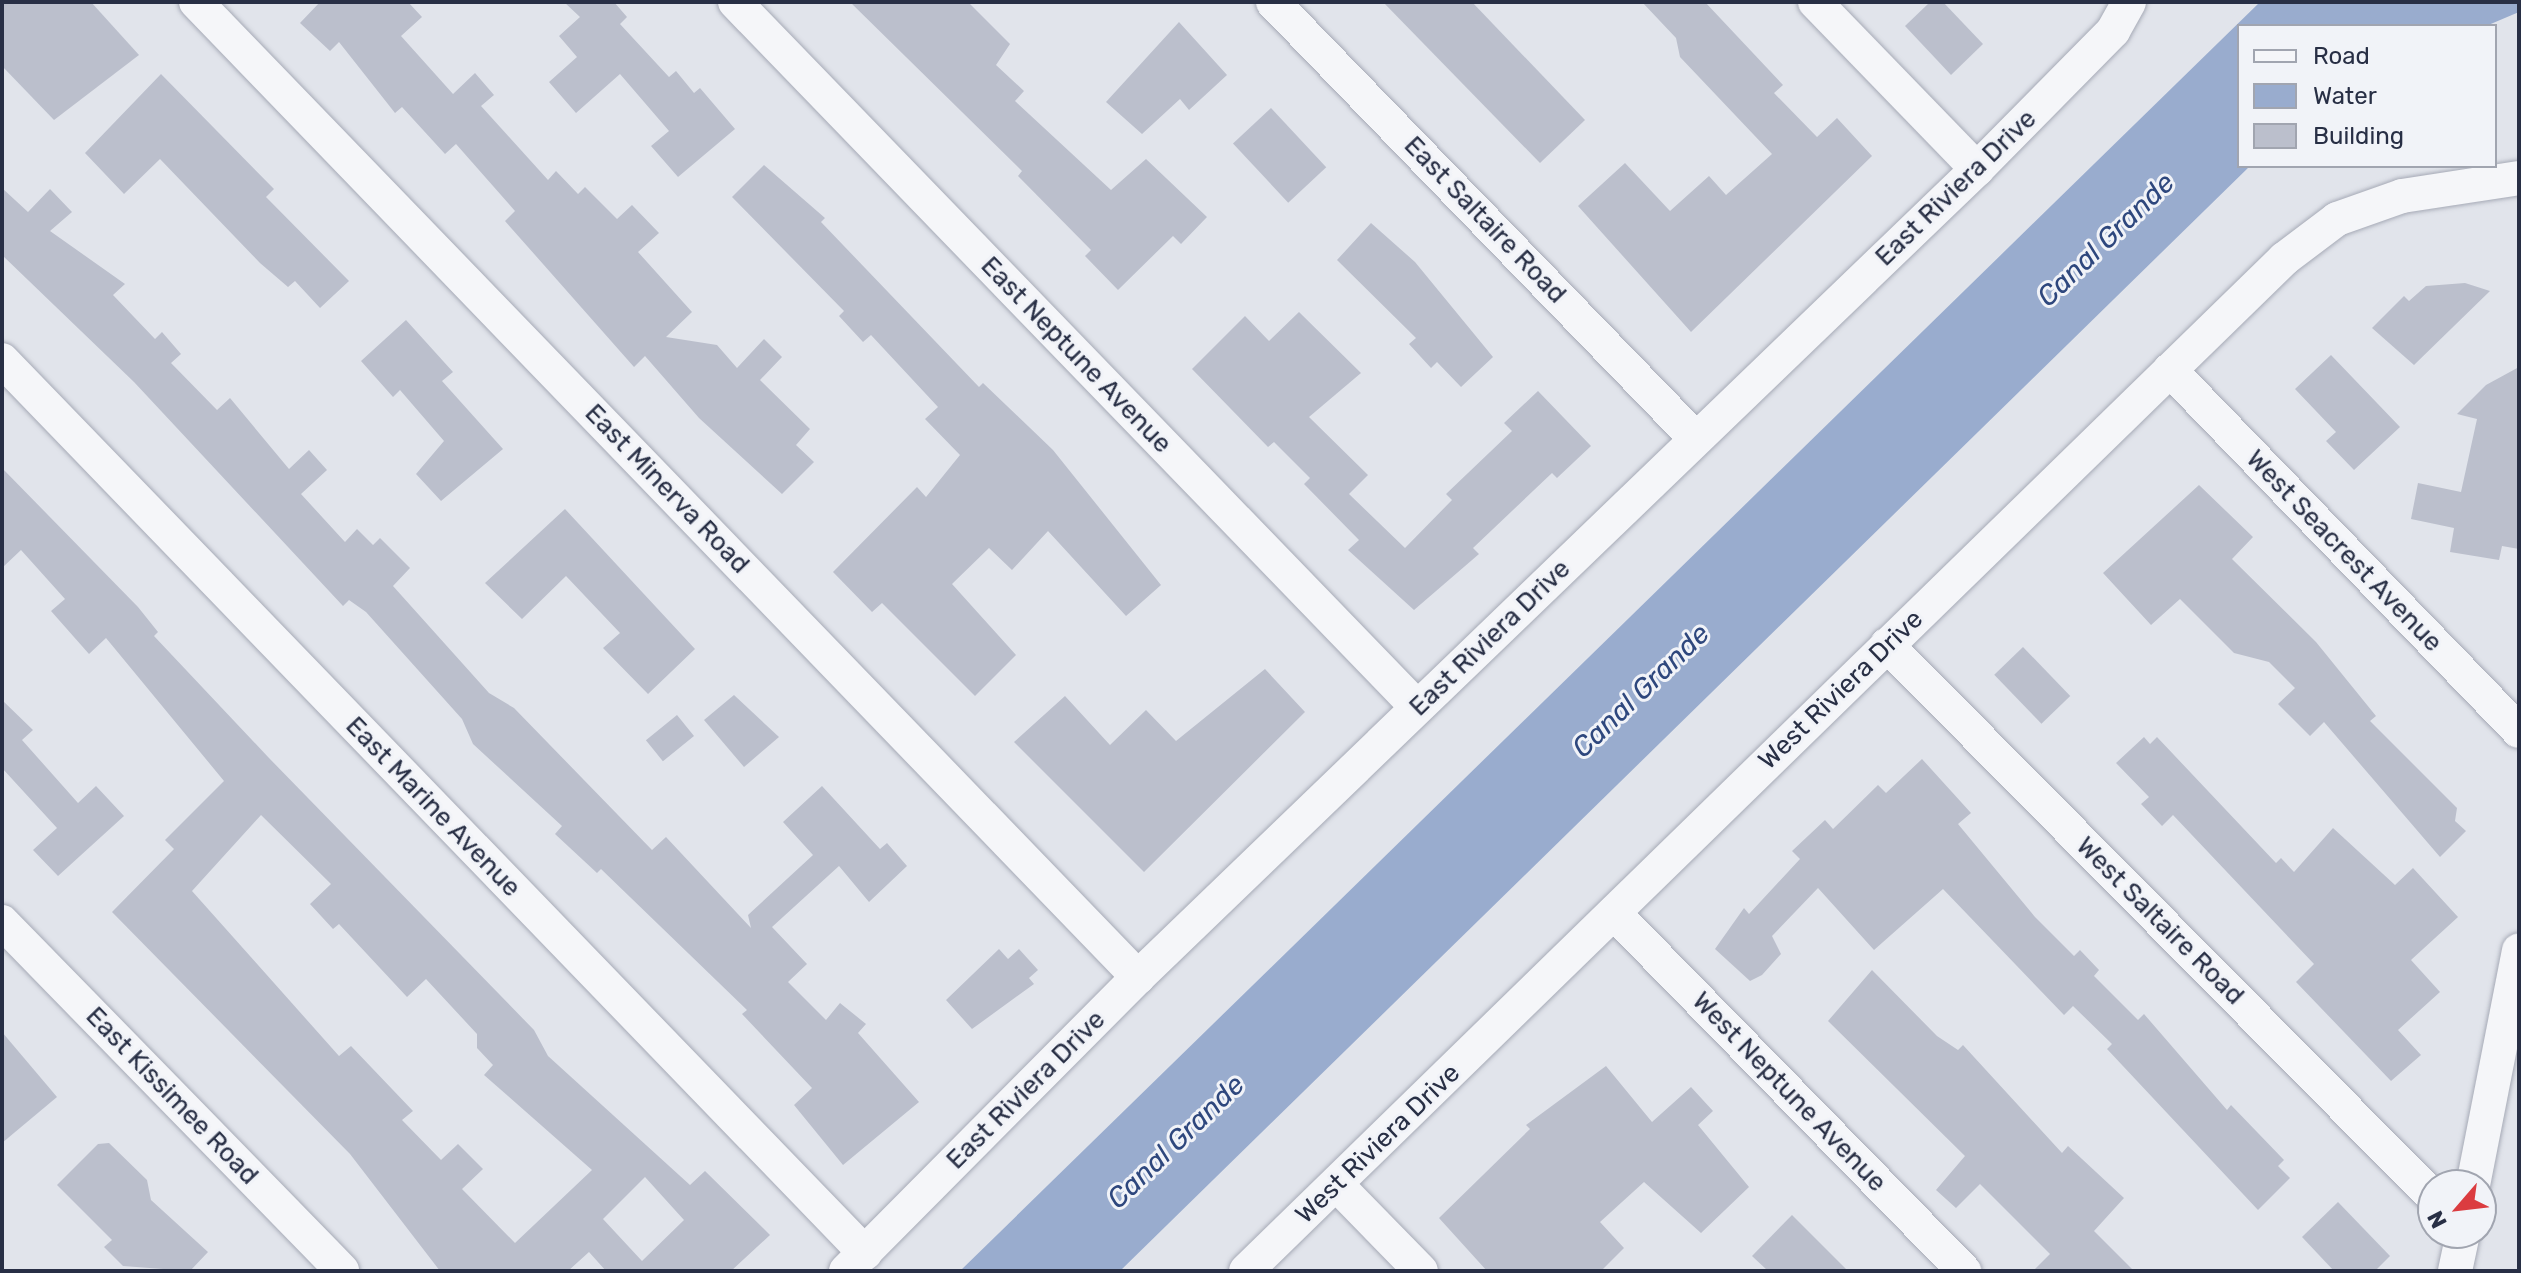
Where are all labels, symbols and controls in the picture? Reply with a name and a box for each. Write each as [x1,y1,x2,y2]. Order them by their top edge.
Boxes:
legend [2237,24,2497,168]
text: Road [2313,42,2370,70]
text: Water [2313,82,2377,110]
street label: East Riviera Drive [1869,103,2043,273]
text: Building [2313,122,2404,150]
street label: East Saltaire Road [1397,130,1573,310]
water label: Canal Grande [2030,166,2182,314]
street label: East Neptune Avenue [974,250,1178,460]
street label: East Minerva Road [578,398,756,580]
street label: West Seacrest Avenue [2239,443,2449,659]
street label: East Riviera Drive [1403,553,1577,723]
street label: West Riviera Drive [1752,604,1930,776]
water label: Canal Grande [1565,617,1717,765]
street label: East Marine Avenue [339,710,527,904]
street label: West Saltaire Road [2070,831,2250,1011]
street label: West Neptune Avenue [1685,985,1893,1199]
street label: East Kissimee Road [79,1001,265,1191]
street label: East Riviera Drive [940,1004,1112,1176]
street label: West Riviera Drive [1289,1058,1467,1230]
water label: Canal Grande [1100,1068,1252,1216]
north arrow [2417,1169,2497,1249]
text: N [2422,1206,2453,1233]

